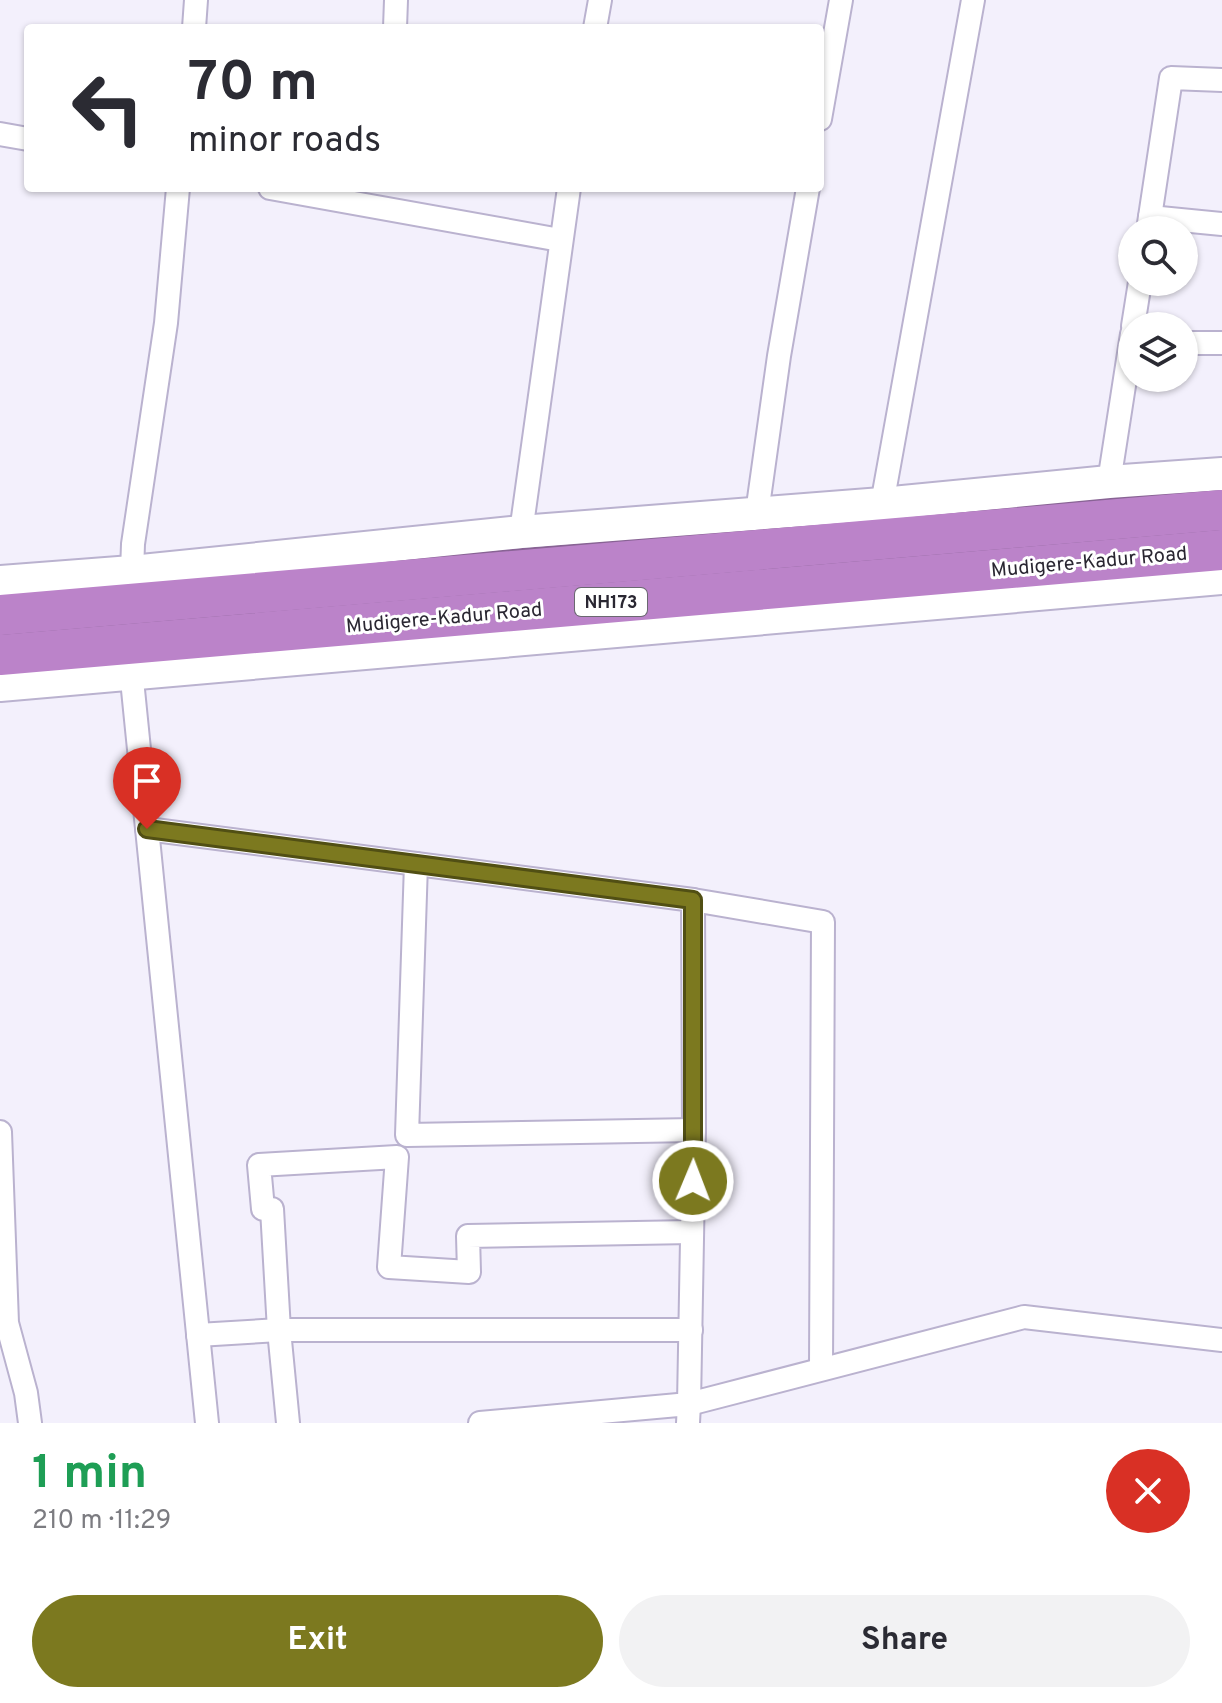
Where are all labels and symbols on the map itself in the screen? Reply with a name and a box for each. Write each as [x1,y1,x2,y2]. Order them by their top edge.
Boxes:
street label: Mudigere-Kadur Road [990,541,1188,585]
road number: NH173 [575,588,647,616]
street label: Mudigere-Kadur Road [345,597,543,641]
pin [113,747,181,829]
position arrow [651,1139,735,1223]

